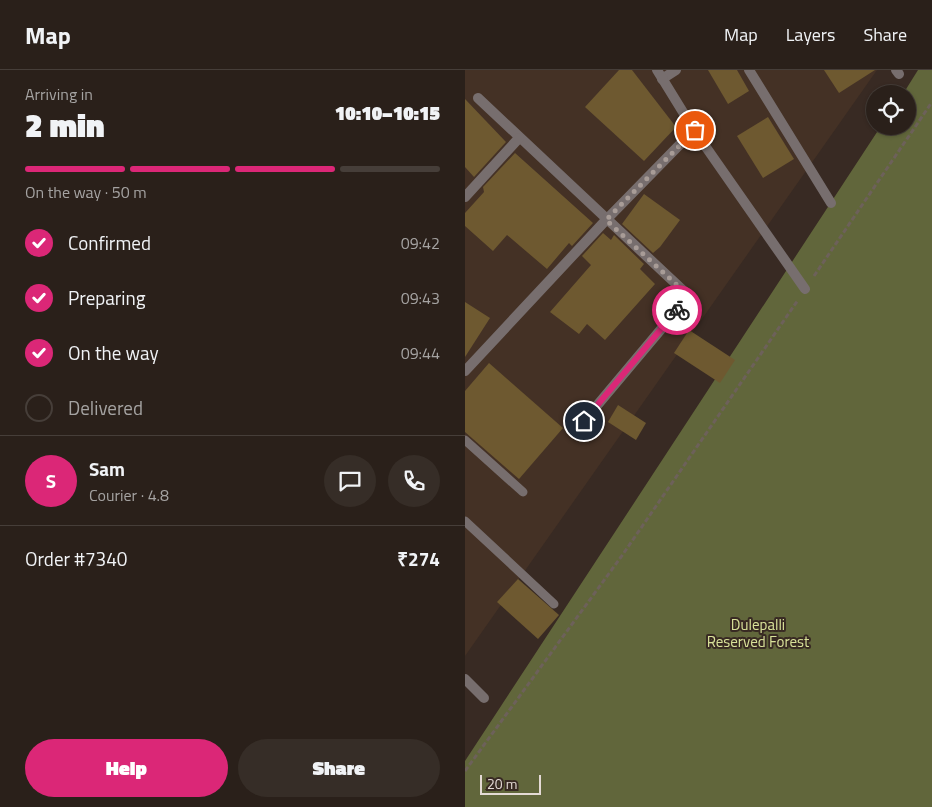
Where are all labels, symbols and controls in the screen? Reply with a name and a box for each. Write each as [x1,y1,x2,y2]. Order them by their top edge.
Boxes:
text: Map [25,17,71,53]
text: Map [724,21,758,48]
text: Layers [786,21,835,48]
text: Share [863,21,907,48]
text: Arriving in [25,82,93,106]
map controls [866,85,916,135]
button: locate [866,85,916,135]
text: 10:10–10:15 [335,98,440,127]
text: 2 min [25,101,105,149]
pin [674,109,716,151]
icon: bag [681,116,709,144]
text: On the way · 50 m [25,180,147,204]
text: Confirmed [68,228,151,257]
icon: check [25,229,53,257]
text: 09:42 [401,231,440,255]
text: Preparing [68,283,145,312]
icon: check [25,284,53,312]
courier [652,285,702,335]
text: 09:43 [401,286,440,310]
icon: bike [663,296,691,324]
text: On the way [68,338,159,367]
icon: check [25,339,53,367]
text: 09:44 [401,341,440,365]
text: Delivered [68,393,143,422]
pin [563,400,605,442]
icon: home [570,407,598,435]
text: Sam [89,454,125,483]
button: chat [324,455,376,507]
button: phone [388,455,440,507]
text: S [46,466,56,495]
text: Courier · 4.8 [89,483,169,507]
text: Order #7340 [25,544,127,573]
text: ₹274 [397,544,440,573]
park label: Dulepalli Reserved Forest [707,613,810,653]
button: Help [25,739,228,797]
button: Share [238,739,440,797]
scale bar [480,772,541,795]
text: 20 m [487,773,517,794]

